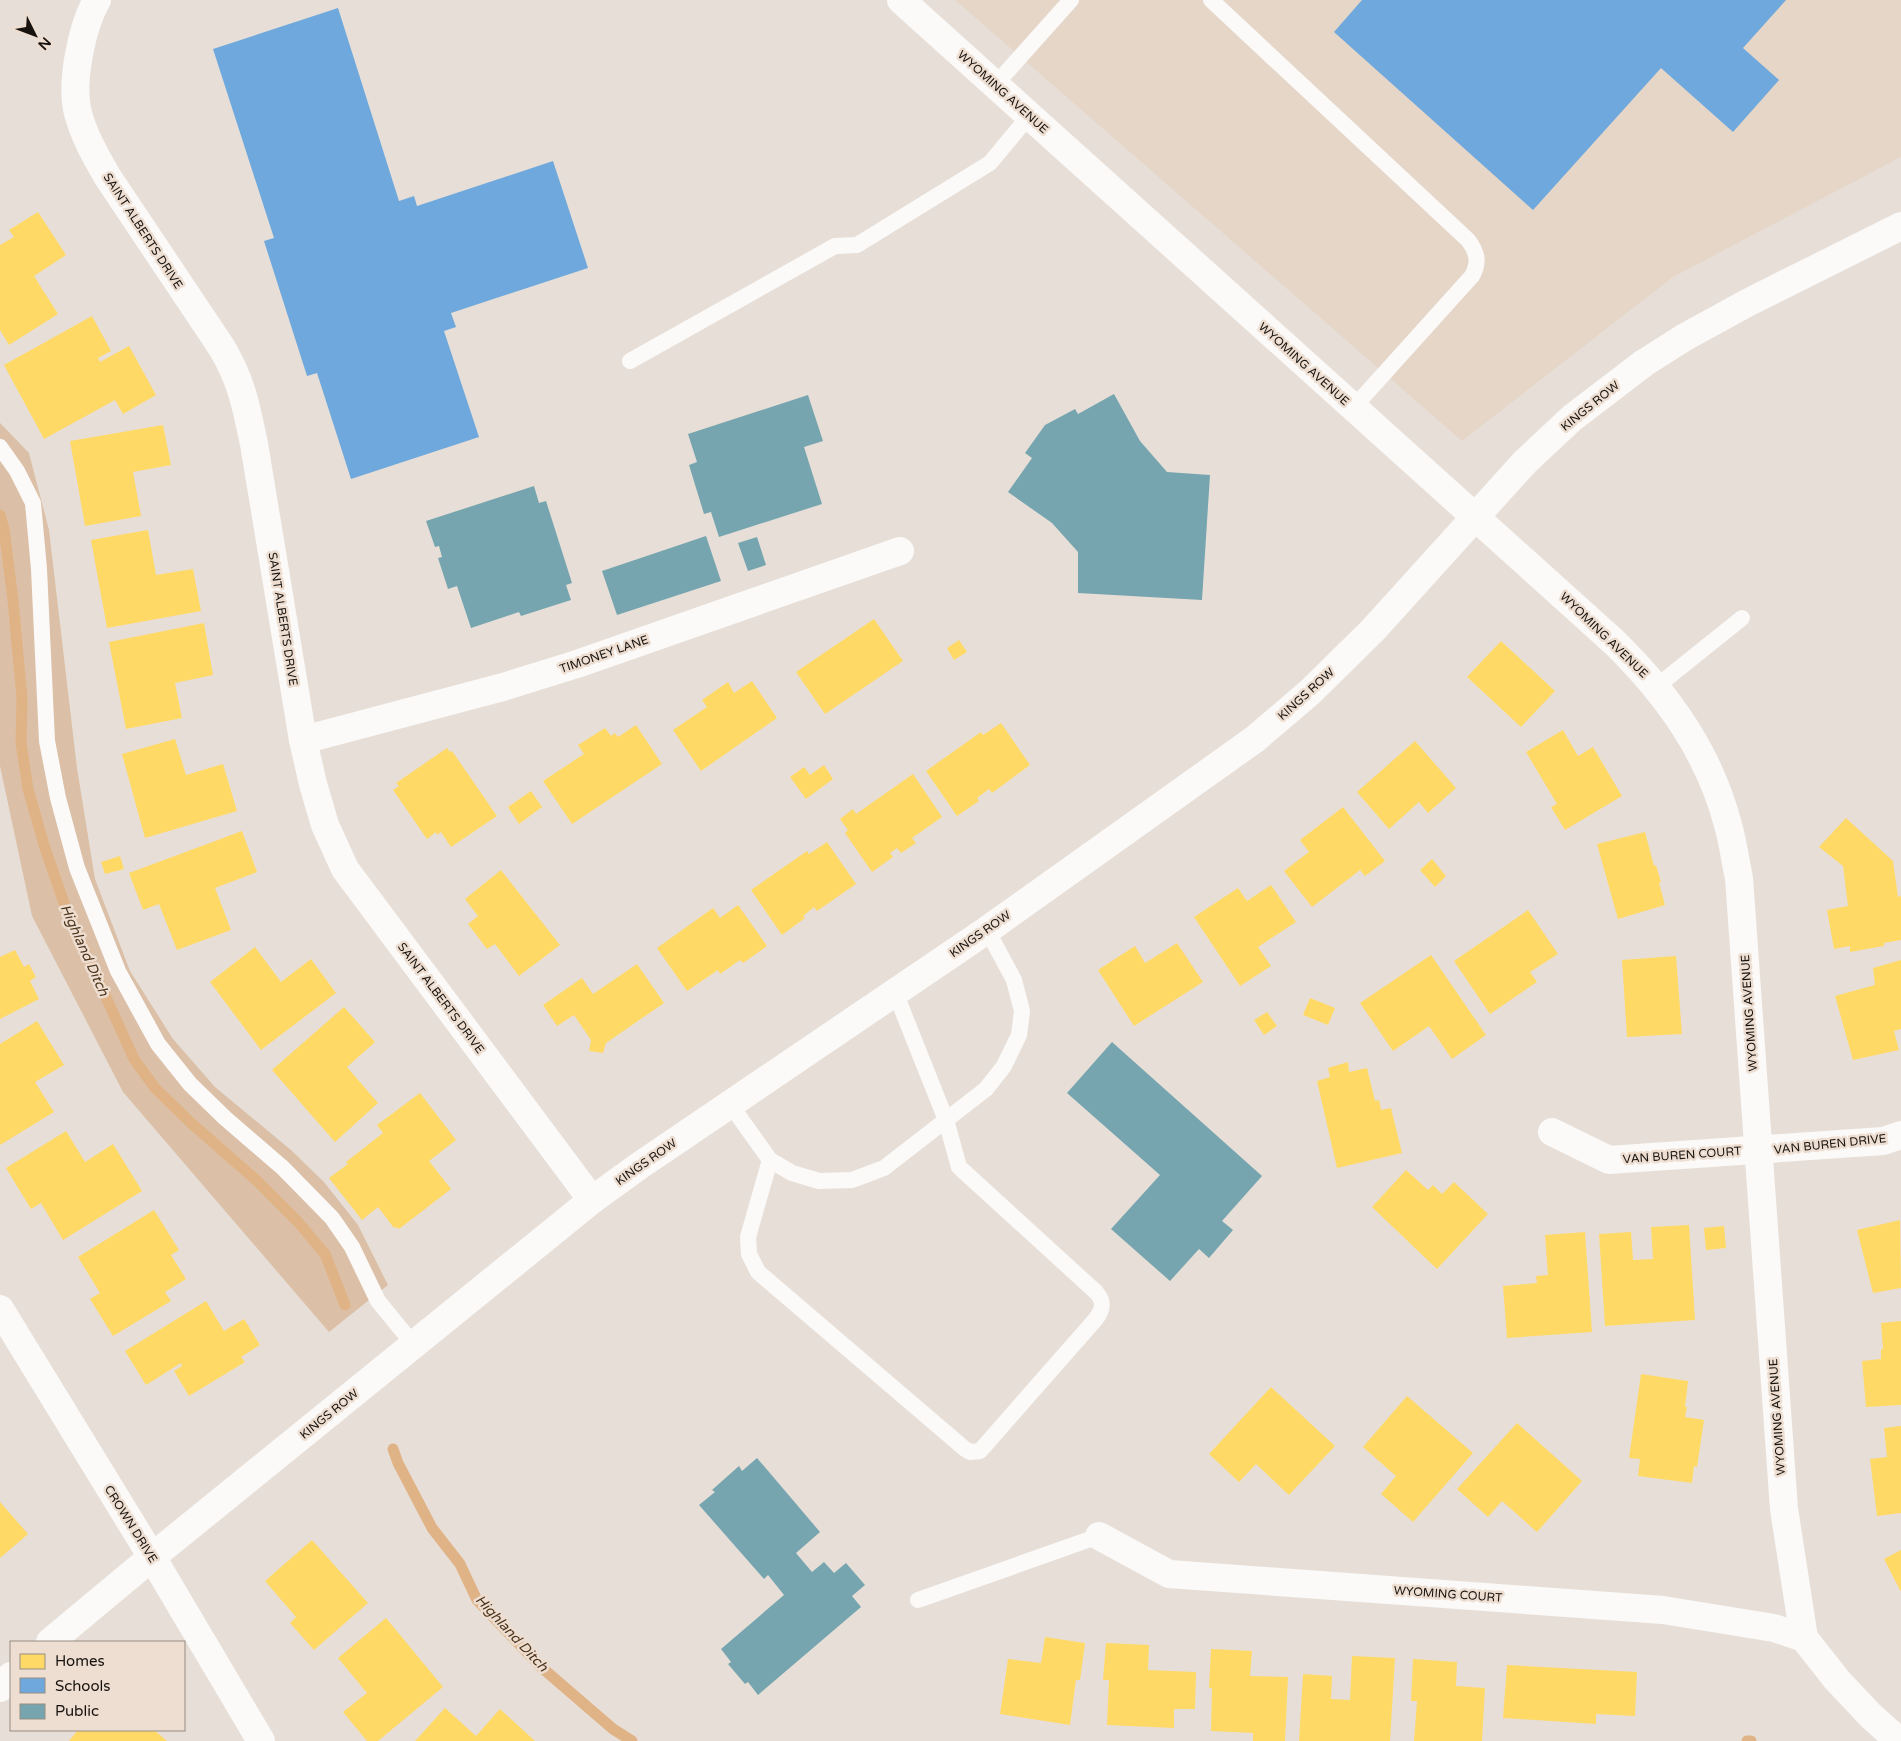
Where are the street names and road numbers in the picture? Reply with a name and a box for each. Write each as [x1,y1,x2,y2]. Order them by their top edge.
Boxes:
street label: WYOMING AVENUE [955,48,1051,137]
street label: SAINT ALBERTS DRIVE [100,171,186,292]
street label: WYOMING AVENUE [1256,320,1352,409]
street label: KINGS ROW [1558,378,1622,434]
street label: SAINT ALBERTS DRIVE [266,551,301,687]
street label: WYOMING AVENUE [1557,589,1651,681]
street label: TIMONEY LANE [558,632,651,676]
street label: KINGS ROW [1275,665,1337,723]
street label: KINGS ROW [947,908,1013,960]
street label: SAINT ALBERTS DRIVE [395,940,487,1056]
street label: WYOMING AVENUE [1738,954,1760,1072]
street label: VAN BUREN DRIVE [1773,1131,1887,1157]
street label: KINGS ROW [613,1136,679,1188]
street label: VAN BUREN COURT [1622,1144,1742,1166]
street label: WYOMING AVENUE [1766,1358,1788,1476]
street label: KINGS ROW [297,1386,361,1442]
street label: CROWN DRIVE [102,1483,161,1566]
street label: WYOMING COURT [1393,1583,1504,1605]

